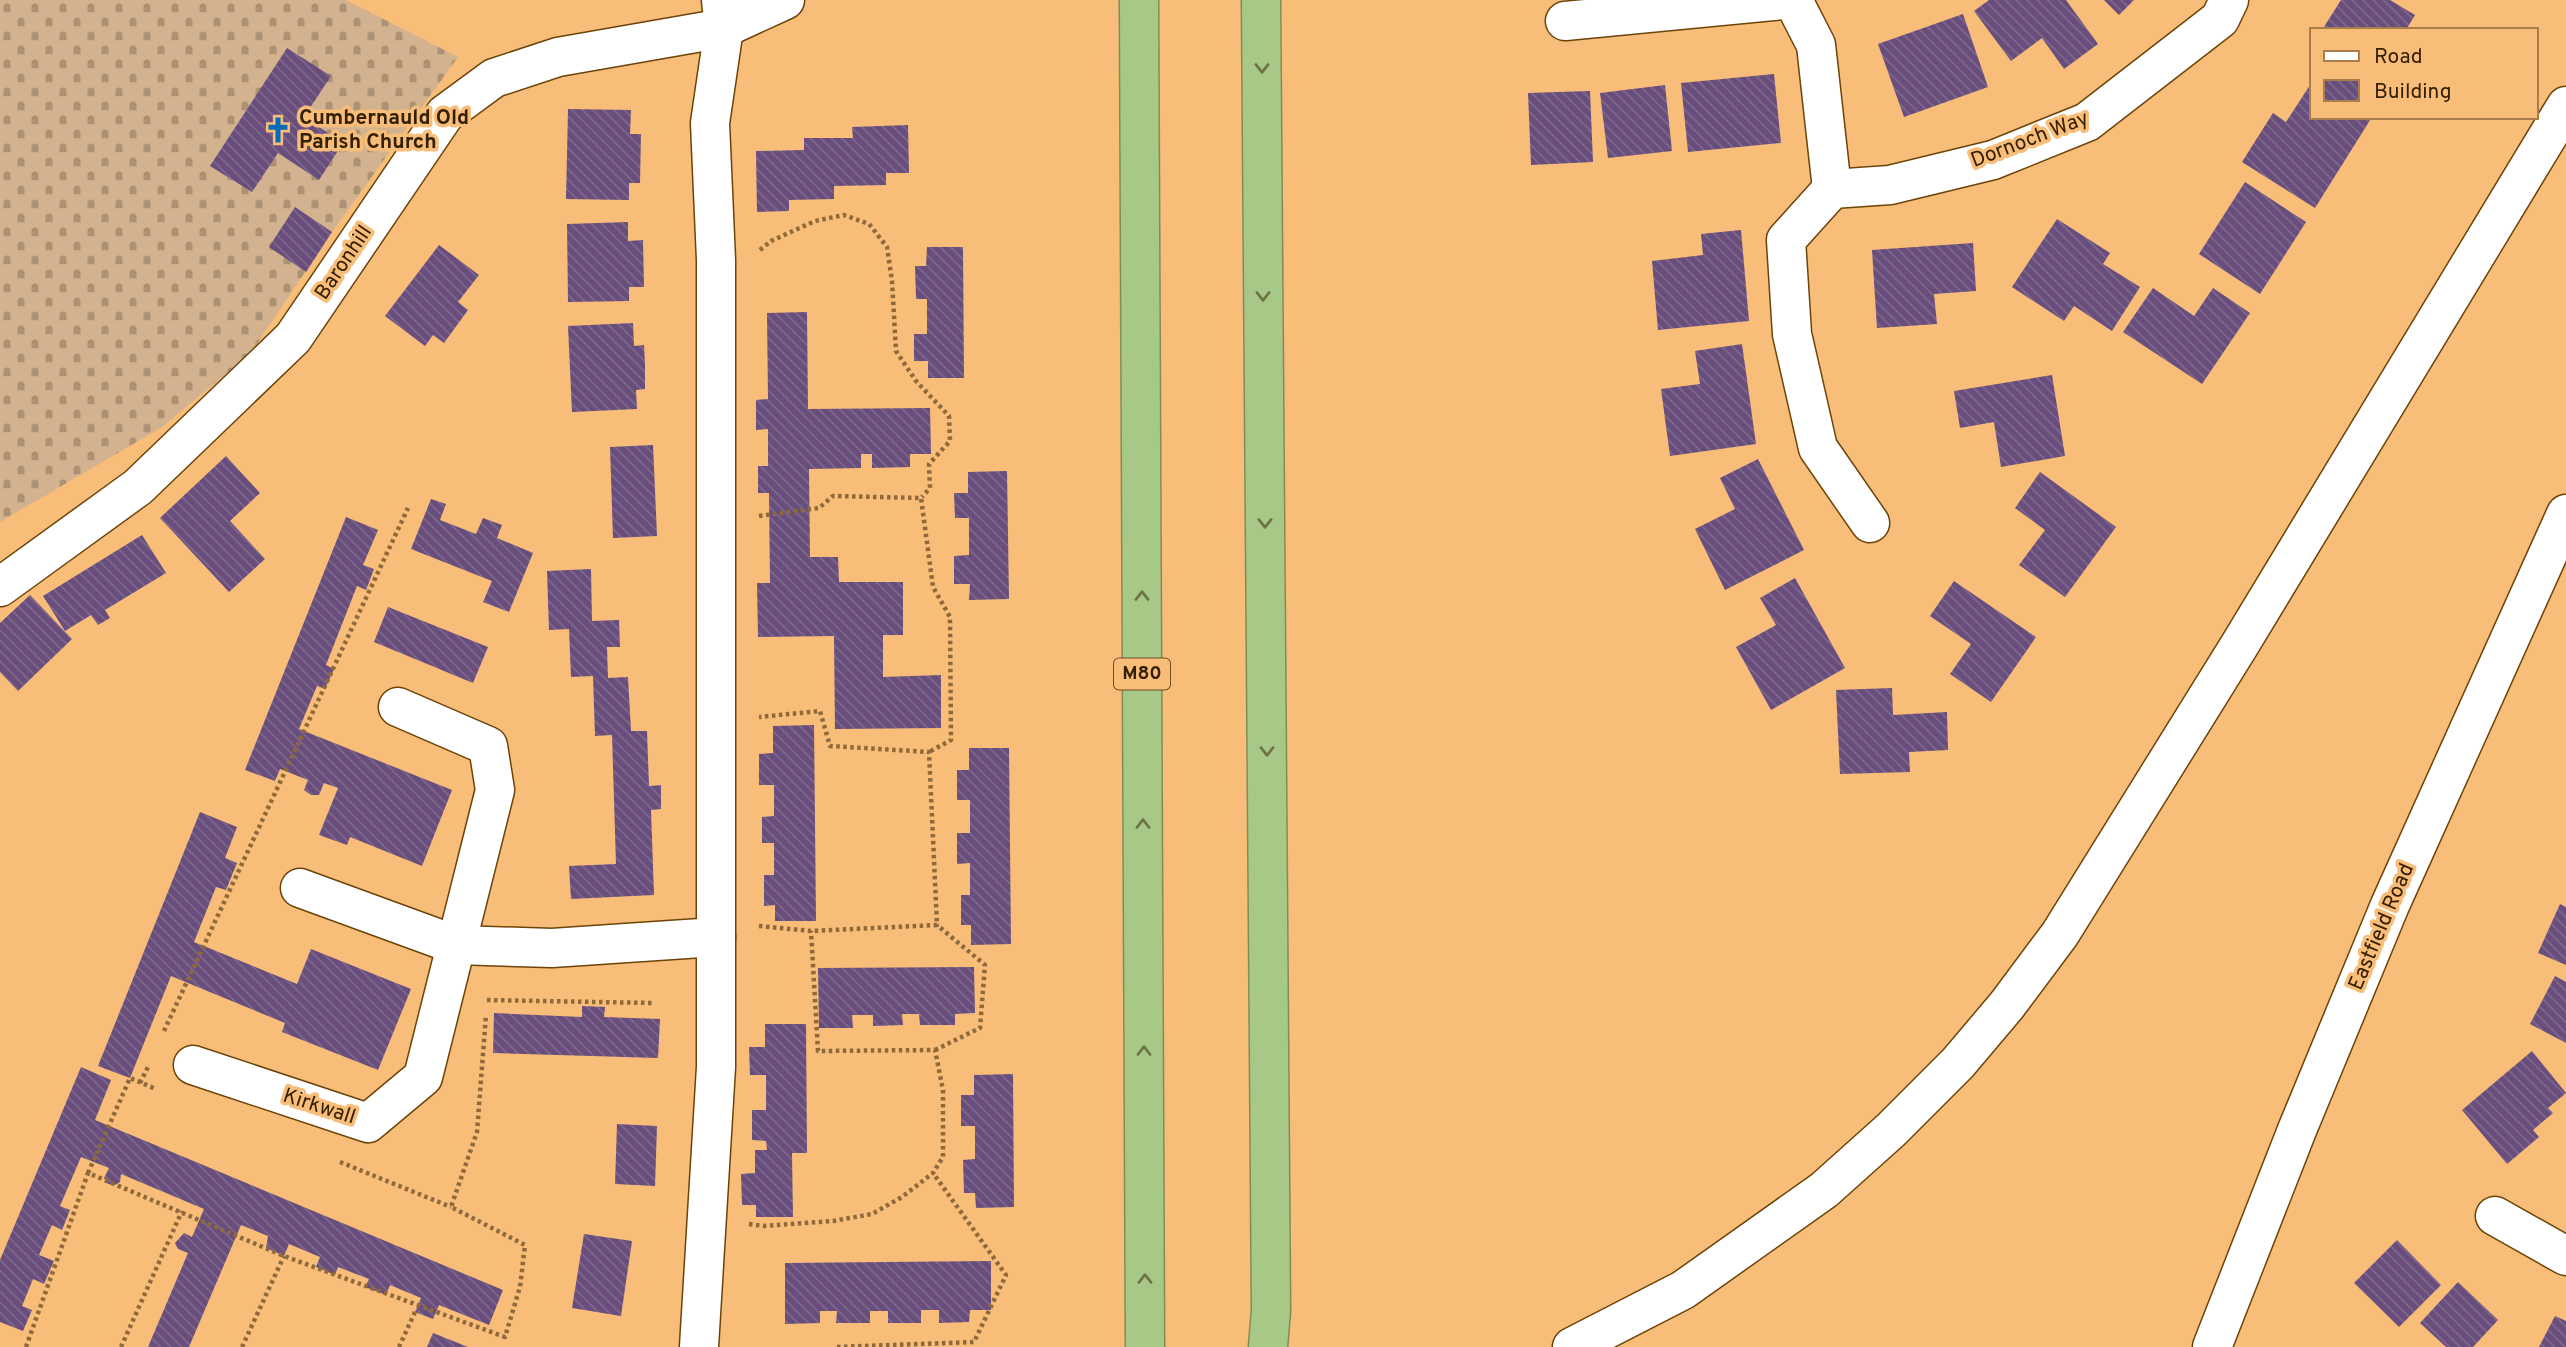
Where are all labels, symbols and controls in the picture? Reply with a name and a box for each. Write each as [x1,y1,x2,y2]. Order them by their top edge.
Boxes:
legend [2310,28,2538,119]
text: Road [2374,44,2423,71]
one-way arrow [1254,63,1270,74]
text: Building [2374,79,2452,106]
place label: Cumbernauld Old Parish Church [299,105,469,156]
street label: Dornoch Way [1967,105,2093,175]
church icon: Cumbernauld Old Parish Church [263,115,293,145]
street label: Baronhill [309,220,379,306]
one-way arrow [1255,291,1271,301]
one-way arrow [1257,518,1273,529]
one-way arrow [1134,591,1150,601]
road number: M80 [1114,659,1170,690]
one-way arrow [1259,745,1274,756]
one-way arrow [1135,818,1151,829]
street label: Eastfield Road [2343,859,2421,995]
one-way arrow [1136,1046,1152,1056]
street label: Kirkwall [279,1083,359,1131]
one-way arrow [1137,1273,1153,1284]

